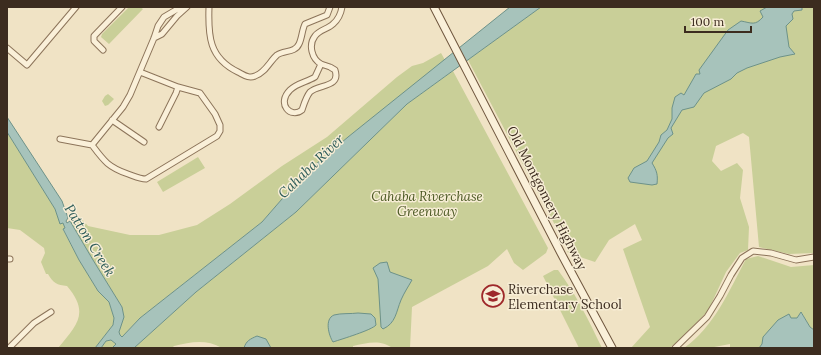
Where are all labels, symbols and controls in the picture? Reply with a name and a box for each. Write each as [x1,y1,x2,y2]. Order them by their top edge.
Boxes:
scale bar [685,8,751,34]
text: 100 m [691,14,724,29]
street label: Old Montgomery Highway [503,123,591,273]
water label: Cahaba River [274,130,348,202]
park label: Cahaba Riverchase Greenway [371,188,483,220]
water label: Patton Creek [61,200,119,280]
place label: Riverchase Elementary School [508,281,622,313]
school or university icon: Riverchase Elementary School [480,283,506,309]

